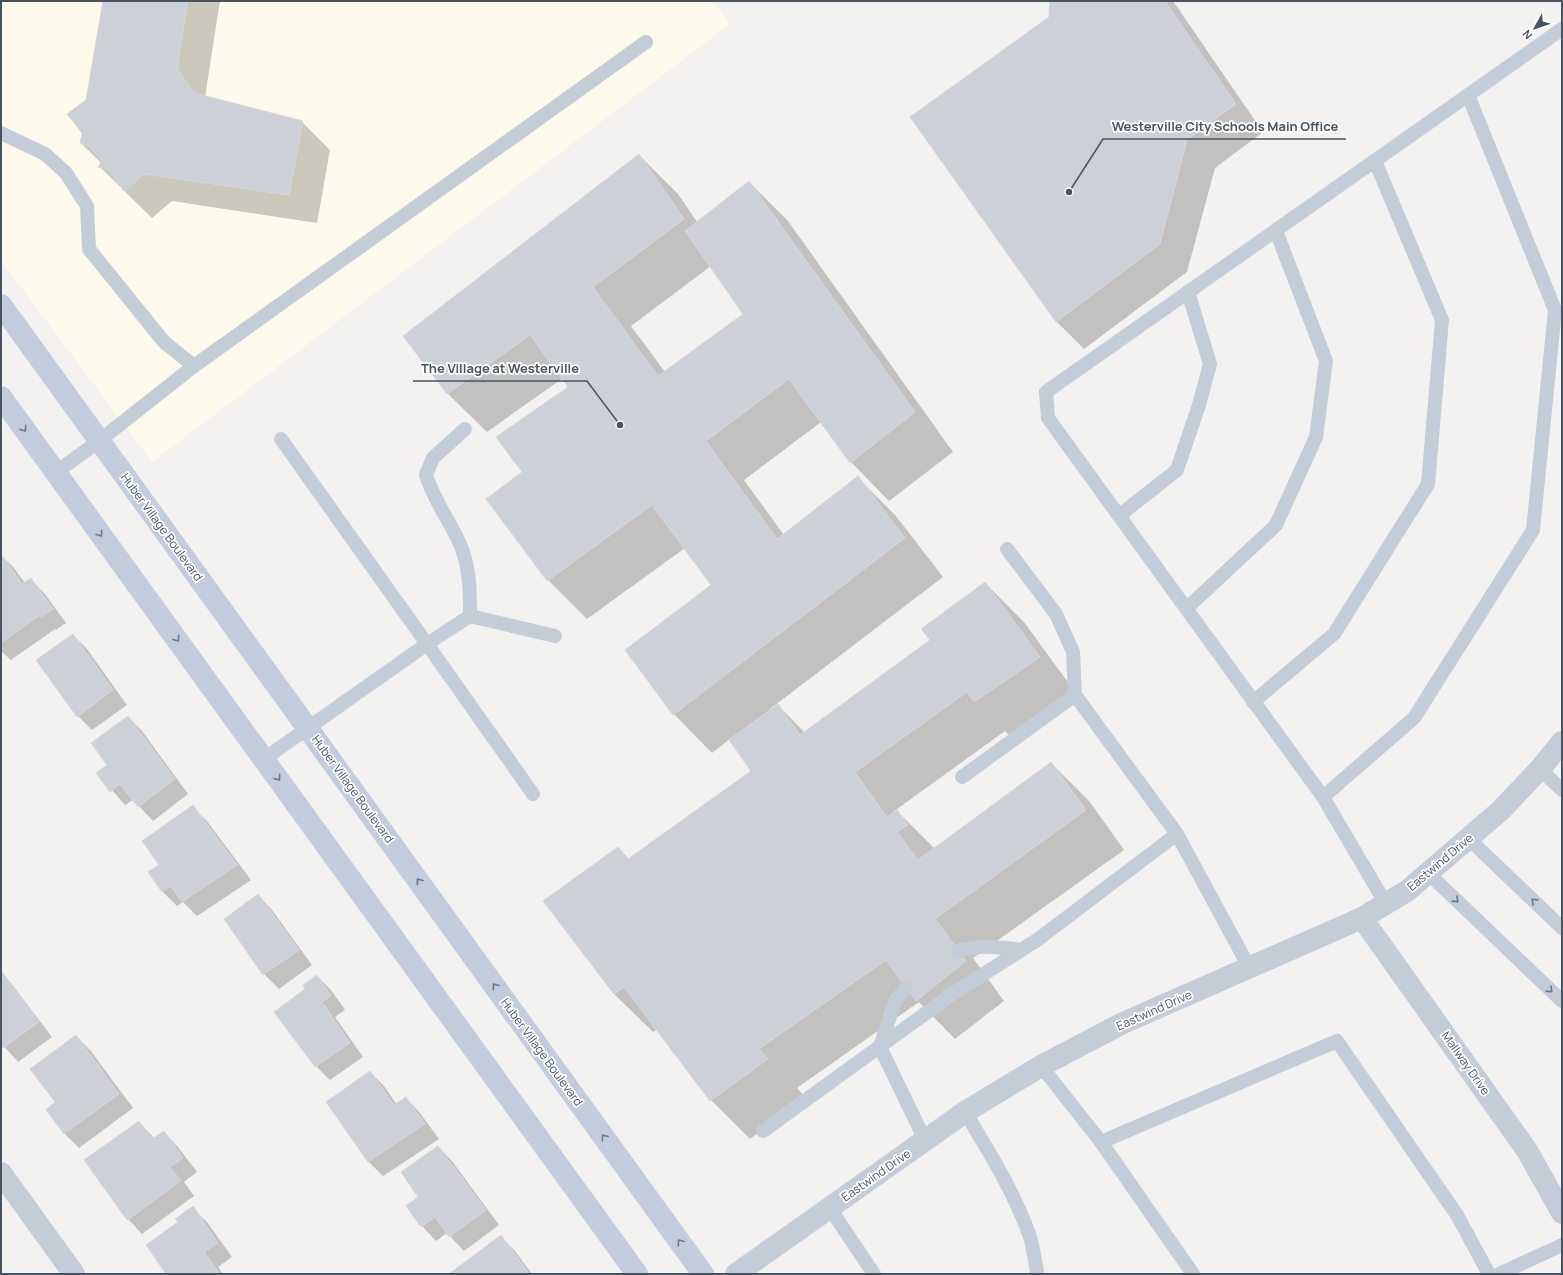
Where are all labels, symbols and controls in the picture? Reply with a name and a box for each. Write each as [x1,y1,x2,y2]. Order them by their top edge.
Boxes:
north arrow [1515,8,1555,48]
text: N [1519,27,1535,43]
callout: Westerville City Schools Main Office [1103,114,1346,139]
text: Westerville City Schools Main Office [1112,117,1338,135]
callout: The Village at Westerville [413,356,587,381]
text: The Village at Westerville [421,359,579,377]
one-way arrow [19,425,27,432]
street label: Huber Village Boulevard [117,470,207,584]
one-way arrow [95,530,102,537]
one-way arrow [172,635,179,642]
street label: Huber Village Boulevard [308,732,398,846]
one-way arrow [273,774,280,781]
street label: Eastwind Drive [1403,829,1477,895]
one-way arrow [416,878,424,885]
one-way arrow [1451,895,1459,903]
one-way arrow [1531,898,1539,905]
one-way arrow [493,984,500,991]
one-way arrow [1546,985,1553,992]
street label: Eastwind Drive [1113,986,1195,1034]
street label: Huber Village Boulevard [497,995,587,1109]
street label: Mallway Drive [1438,1028,1494,1098]
one-way arrow [602,1135,609,1142]
street label: Eastwind Drive [838,1145,914,1205]
one-way arrow [678,1240,685,1247]

